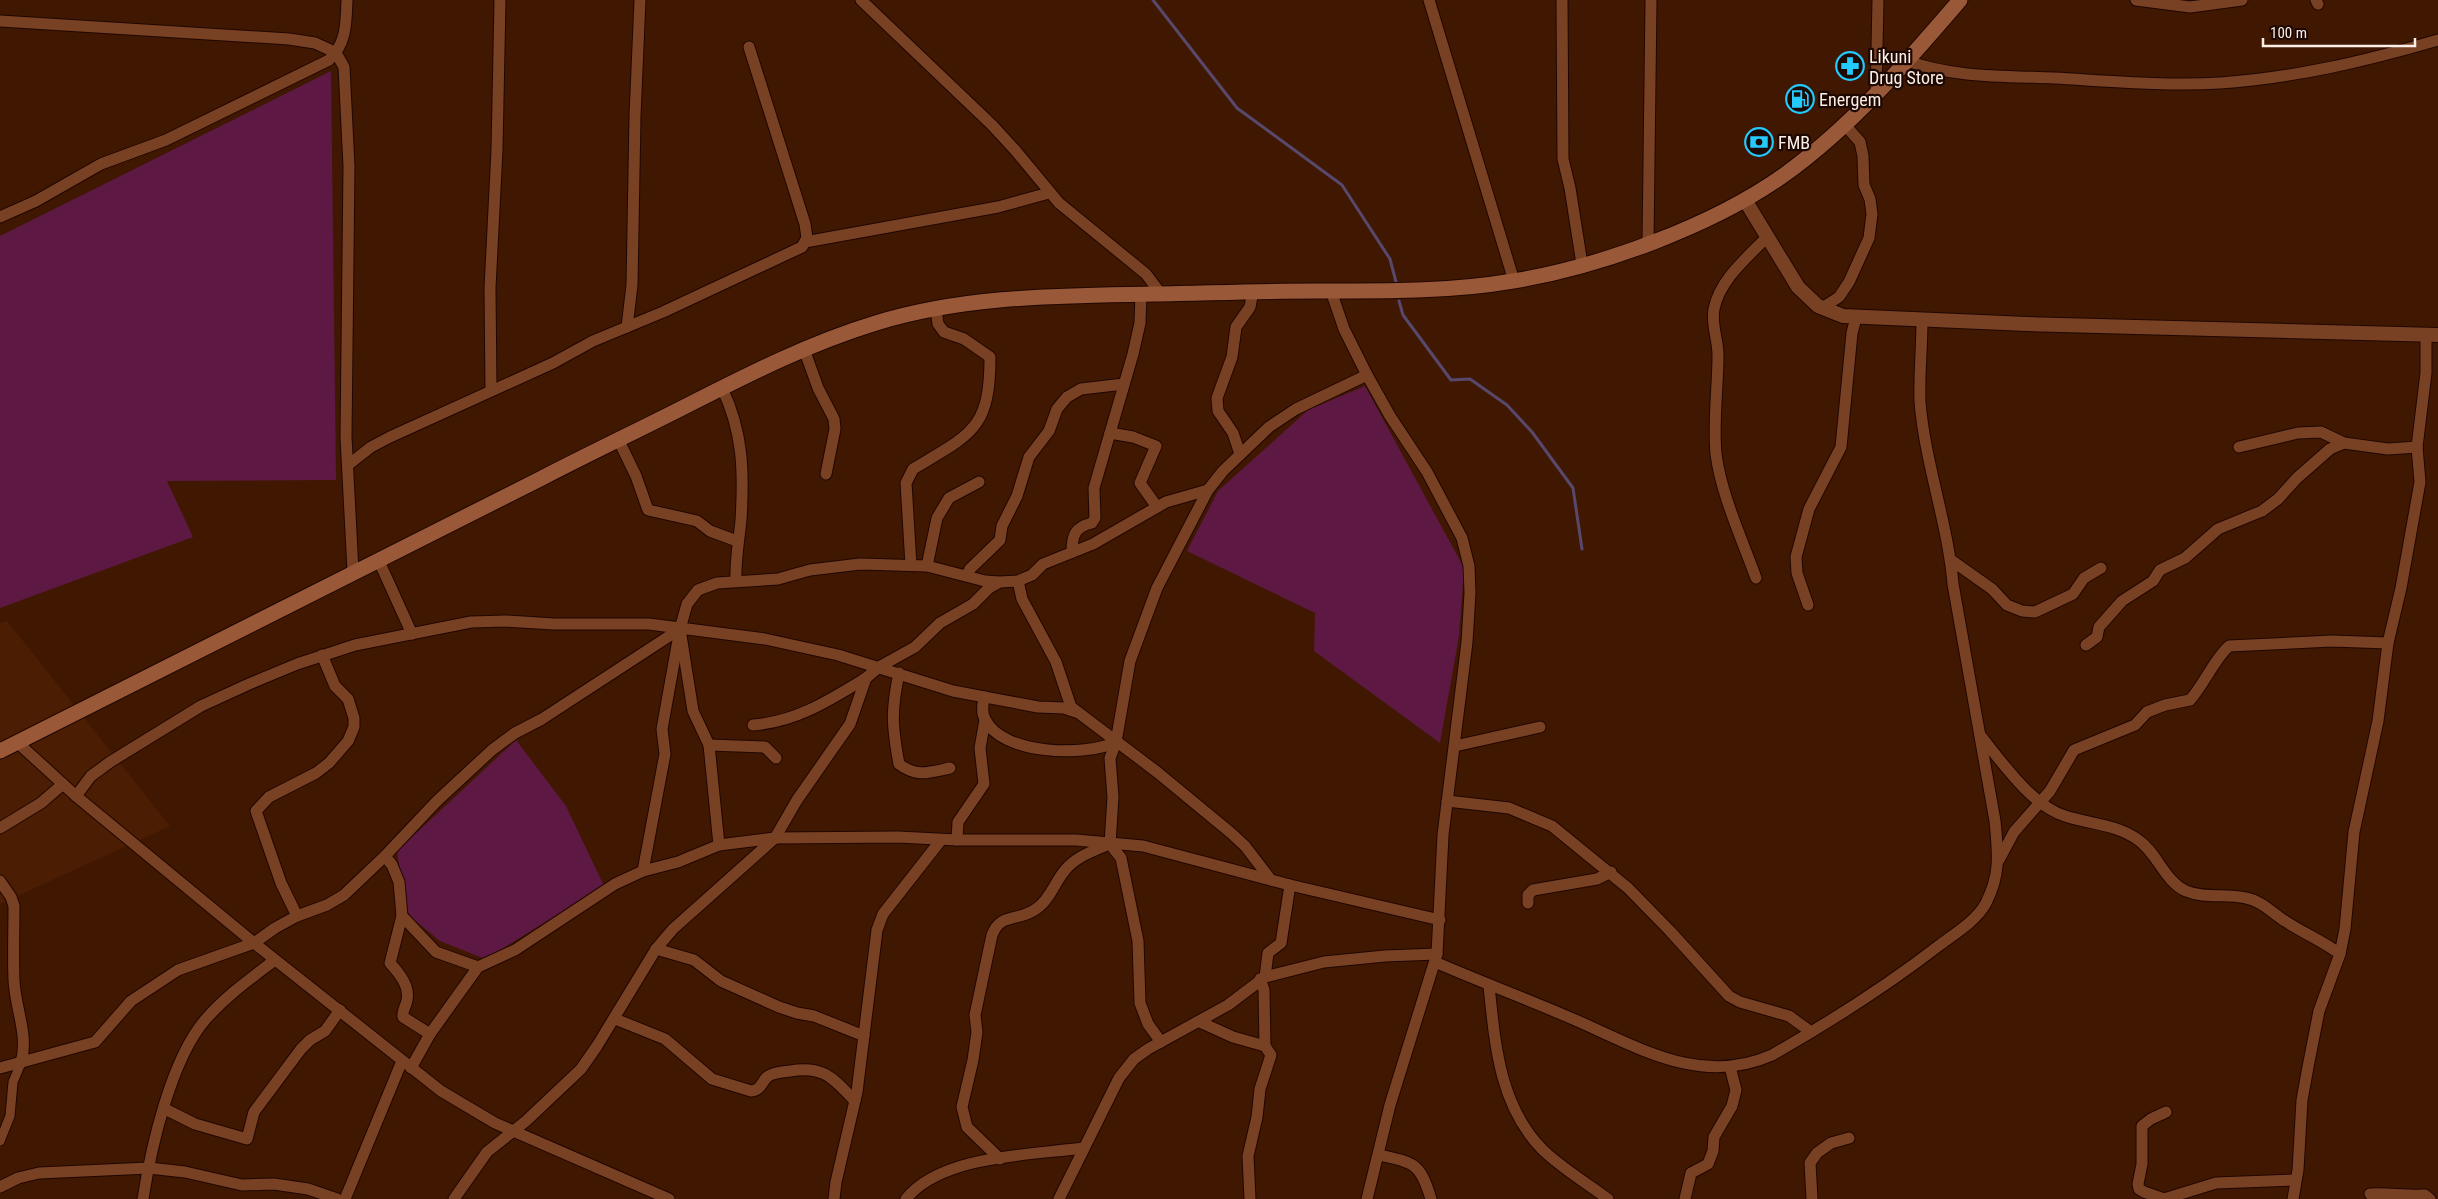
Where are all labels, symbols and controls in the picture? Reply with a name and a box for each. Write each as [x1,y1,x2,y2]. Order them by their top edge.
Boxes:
scale bar [2263,15,2416,47]
text: 100 m [2270,24,2307,42]
place label: Likuni Drug Store [1869,46,1944,88]
pharmacy icon: Likuni Drug Store [1835,51,1865,81]
fuel station icon: Energem [1785,84,1815,114]
place label: Energem [1819,89,1881,110]
bank icon: FMB [1744,127,1774,157]
place label: FMB [1778,132,1810,153]

